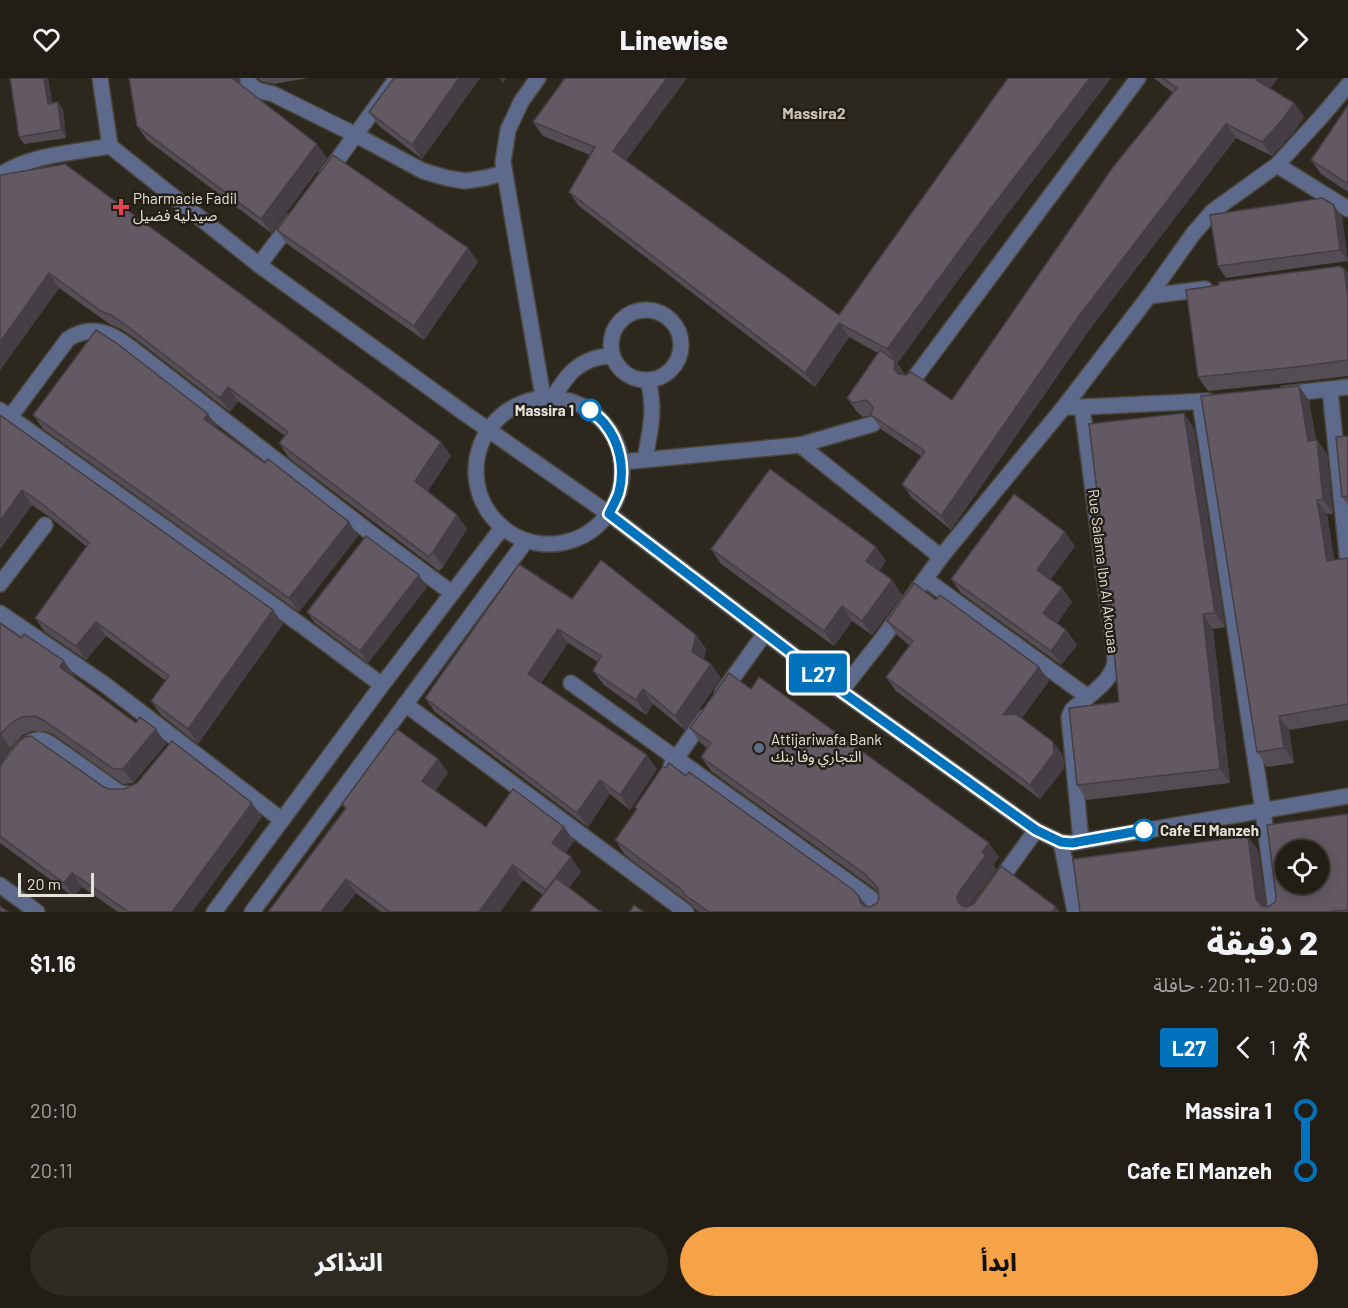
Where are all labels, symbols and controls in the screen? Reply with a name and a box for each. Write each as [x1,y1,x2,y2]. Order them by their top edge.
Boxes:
icon: heart [30,23,63,56]
text: Linewise [620,23,728,55]
icon: forward [1285,23,1318,56]
district label: Massira2 [782,103,846,122]
place label: Pharmacie Fadil صيدلية فضيل [133,189,237,225]
marker: Pharmacie Fadil صيدلية فضيل [114,200,128,214]
marker: Massira 1 [579,399,601,421]
place label: Massira 1 [515,401,574,419]
street label: Rue Salama Ibn Al Akouaa [1085,488,1123,654]
line badge: L27 [784,654,852,692]
text: L27 [801,661,835,686]
place label: Attijariwafa Bank التجاري وفا بنك [771,730,882,768]
marker: Attijariwafa Bank التجاري وفا بنك [752,741,766,755]
marker: Cafe El Manzeh [1133,819,1155,841]
place label: Cafe El Manzeh [1160,821,1259,839]
map controls [1275,840,1329,894]
button: locate [1275,840,1329,894]
scale bar [18,870,94,898]
text: 20 m [27,874,61,893]
text: 2 دقيقة [1206,922,1318,962]
text: $1.16 [30,950,76,976]
text: 20:09 – 20:11 · حافلة [1153,972,1318,996]
icon: back [1227,1031,1260,1064]
icon: walk [1285,1031,1318,1064]
text: L27 [1172,1035,1206,1060]
text: 1 [1269,1035,1276,1059]
text: Massira 1 [1185,1097,1272,1123]
text: 20:10 [30,1098,77,1122]
text: Cafe El Manzeh [1127,1157,1272,1183]
text: 20:11 [30,1158,73,1182]
button: التذاكر [30,1227,668,1296]
button: ابدأ [680,1227,1318,1296]

